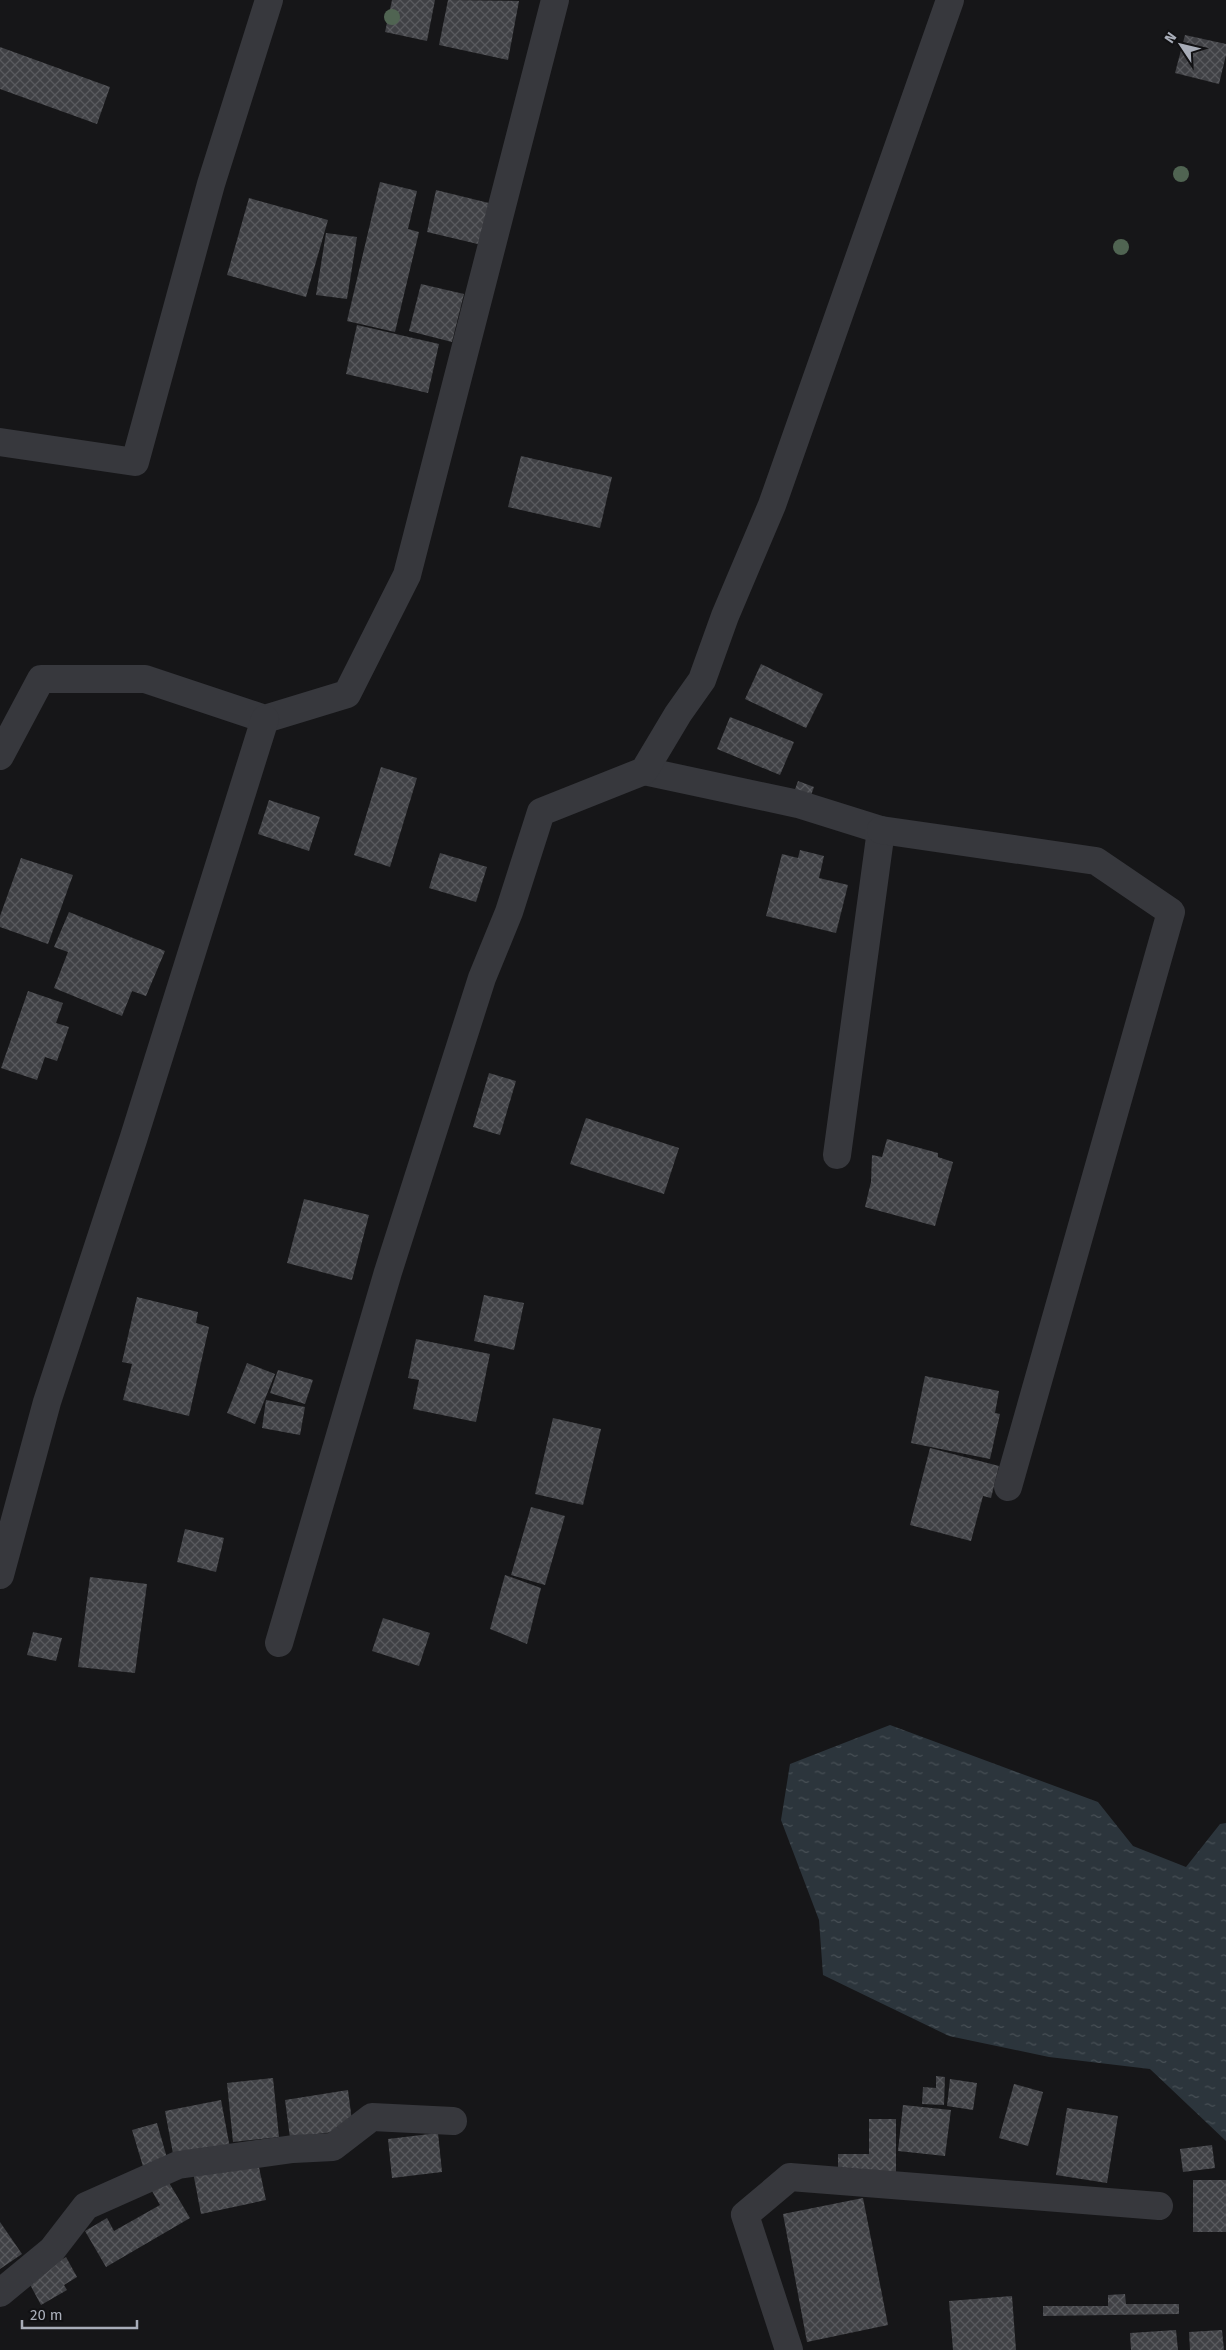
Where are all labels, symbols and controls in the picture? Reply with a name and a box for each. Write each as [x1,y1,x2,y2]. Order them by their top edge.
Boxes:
north arrow [1156,20,1206,70]
text: N [1161,29,1180,47]
scale bar [22,2298,138,2330]
text: 20 m [30,2306,63,2324]

